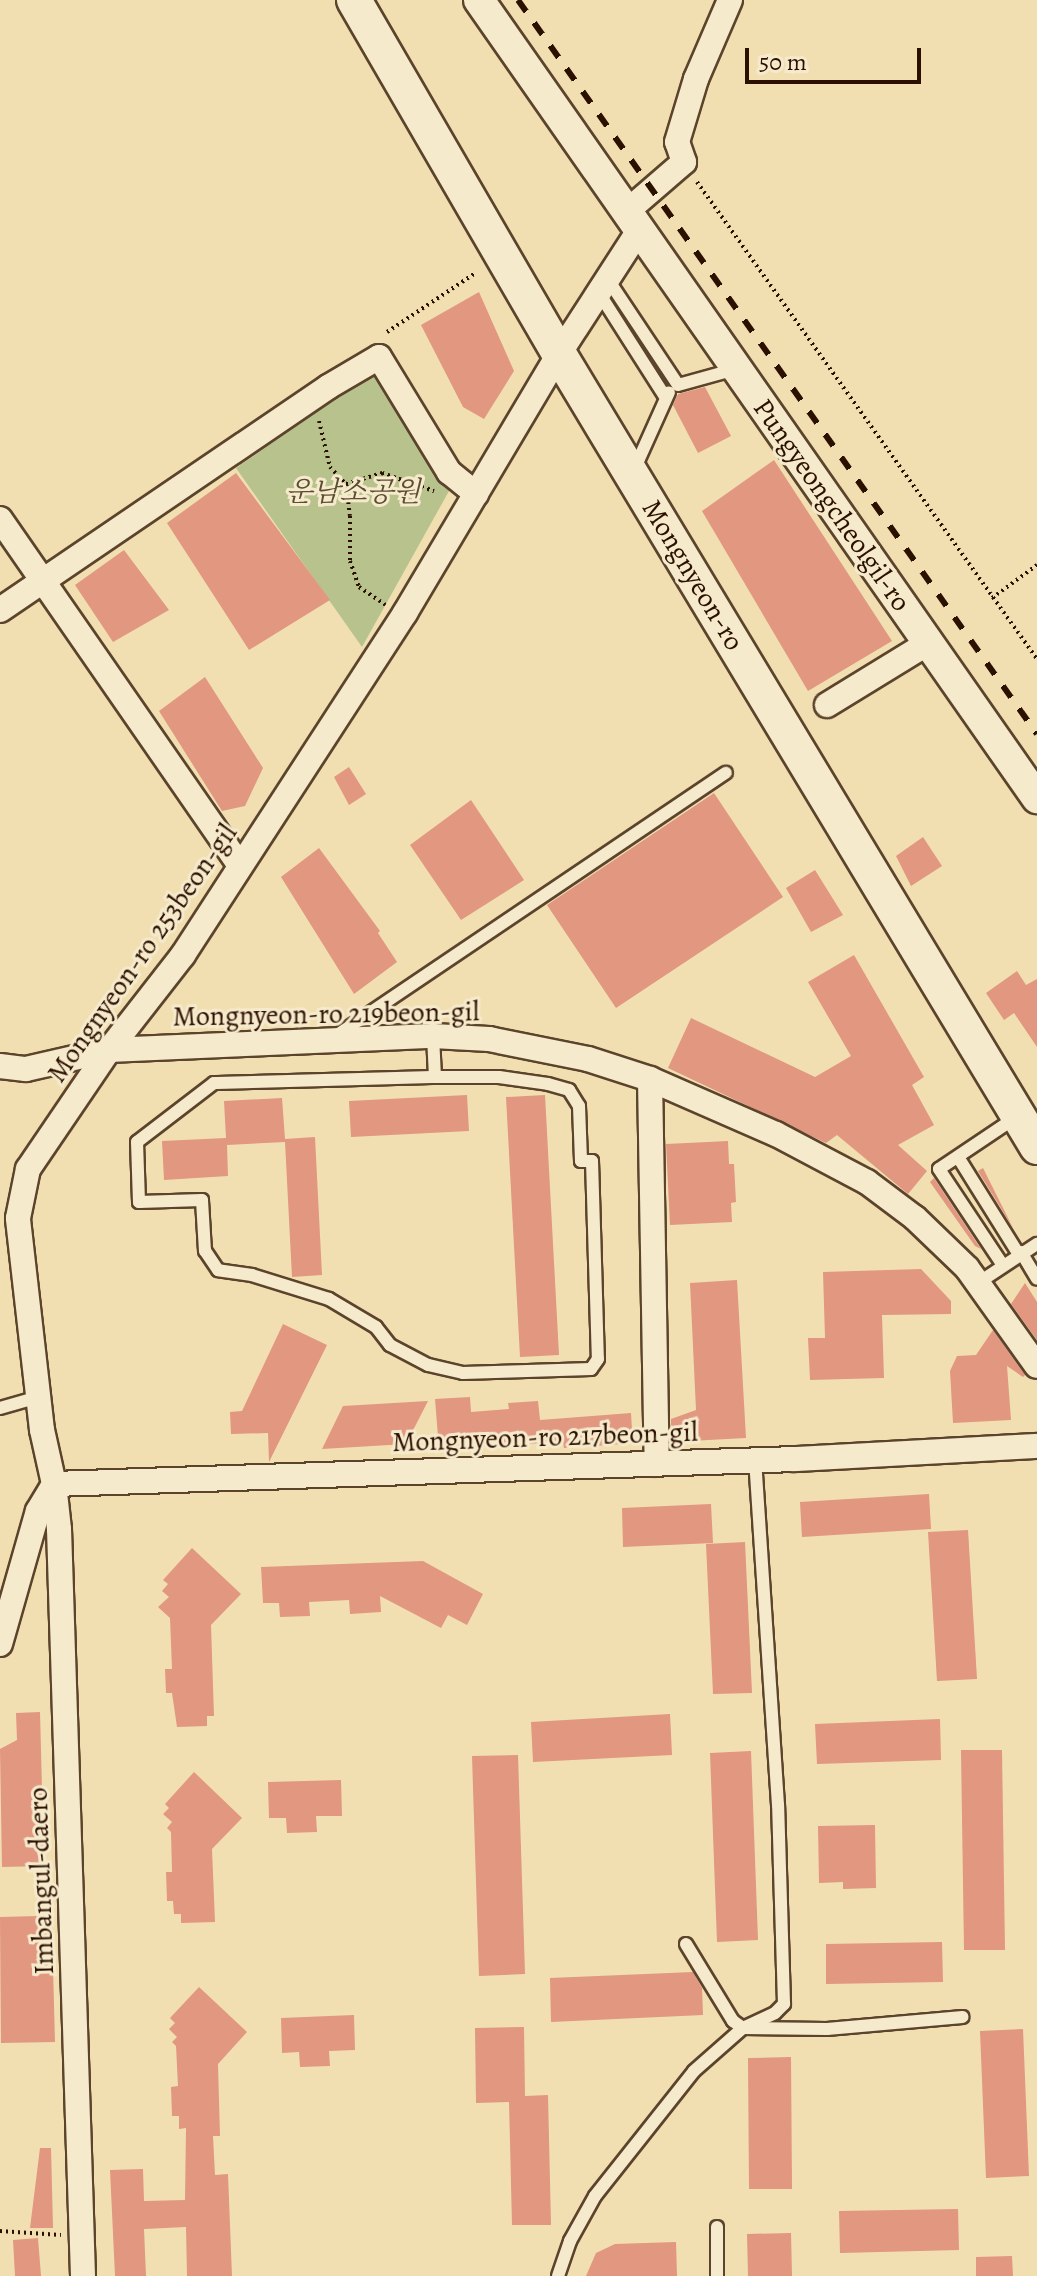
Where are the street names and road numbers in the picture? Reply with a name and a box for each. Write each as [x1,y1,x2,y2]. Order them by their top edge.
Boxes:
street label: Pungyeongcheolgil-ro [746,392,918,618]
street label: Mongnyeon-ro [635,493,751,657]
street label: Mongnyeon-ro 253beon-gil [40,817,244,1089]
street label: Mongnyeon-ro 219beon-gil [172,995,480,1033]
street label: Mongnyeon-ro 217beon-gil [392,1415,698,1459]
street label: Imbangul-daero [21,1787,61,1975]

